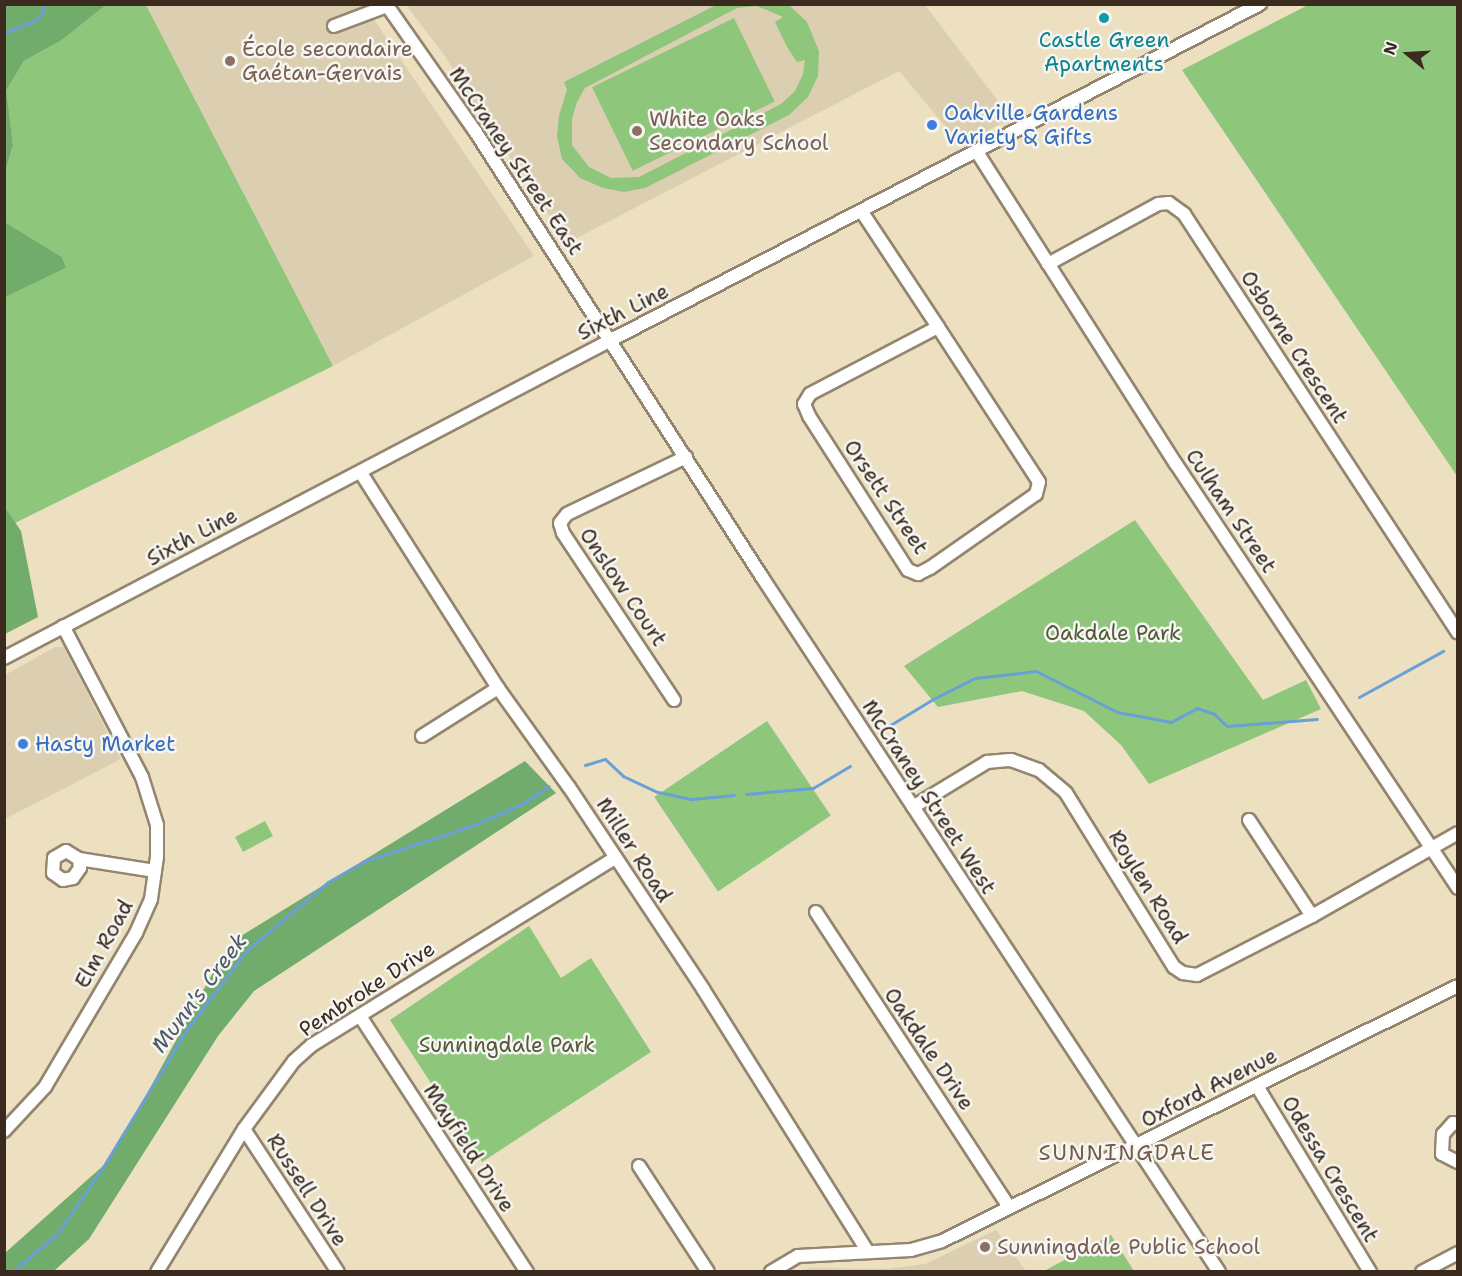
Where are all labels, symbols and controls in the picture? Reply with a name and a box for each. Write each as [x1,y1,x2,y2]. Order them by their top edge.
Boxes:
marker: Castle Green Apartments [1097,11,1111,25]
north arrow [1378,24,1438,84]
place label: Castle Green Apartments [1039,27,1169,77]
place label: École secondaire Gaétan-Gervais [242,36,413,86]
text: N [1378,39,1402,58]
marker: École secondaire Gaétan-Gervais [223,54,237,68]
street label: McCraney Street East [444,62,588,260]
place label: Oakville Gardens Variety & Gifts [944,100,1118,150]
place label: White Oaks Secondary School [649,106,828,156]
marker: Oakville Gardens Variety & Gifts [925,118,939,132]
marker: White Oaks Secondary School [630,124,644,138]
street label: Osborne Crescent [1235,266,1353,428]
street label: Sixth Line [573,278,673,346]
street label: Orsett Street [838,435,934,559]
street label: Culham Street [1180,444,1282,578]
street label: Sixth Line [142,503,242,571]
street label: Onslow Court [574,523,672,651]
park label: Oakdale Park [1045,620,1181,646]
street label: McCraney Street West [857,695,1001,899]
place label: Hasty Market [35,731,175,757]
marker: Hasty Market [16,737,30,751]
street label: Miller Road [591,793,677,907]
street label: Roylen Road [1103,826,1193,948]
street label: Elm Road [69,895,139,993]
water label: Munn's Creek [146,928,252,1058]
street label: Pembroke Drive [294,936,440,1042]
street label: Oakdale Drive [879,983,979,1115]
park label: Sunningdale Park [419,1032,595,1058]
street label: Oxford Avenue [1137,1043,1281,1133]
street label: Mayfield Drive [418,1079,520,1217]
street label: Odessa Crescent [1276,1091,1384,1247]
street label: Russell Drive [261,1129,353,1251]
district label: SUNNINGDALE [1039,1140,1215,1166]
place label: Sunningdale Public School [997,1234,1260,1260]
marker: Sunningdale Public School [978,1240,992,1254]

